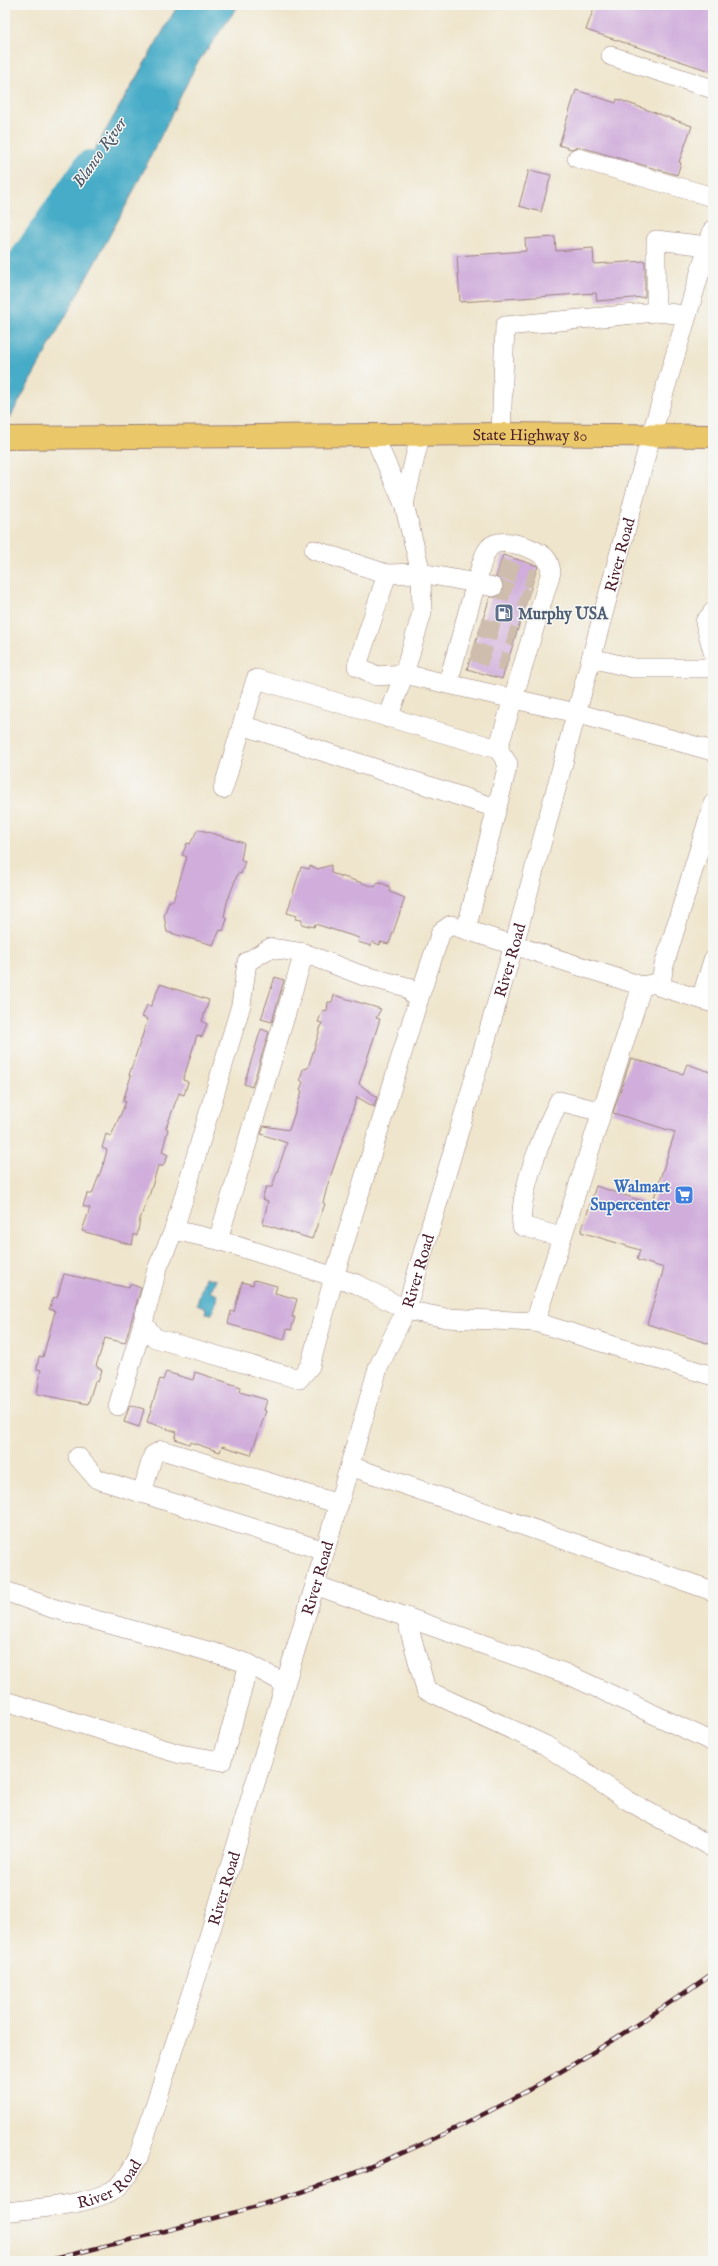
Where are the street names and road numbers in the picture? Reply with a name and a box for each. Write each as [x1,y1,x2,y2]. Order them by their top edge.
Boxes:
street label: State Highway 80 [473,426,588,447]
street label: River Road [601,515,641,595]
street label: River Road [491,921,532,1000]
street label: River Road [399,1232,440,1311]
street label: River Road [298,1539,339,1618]
street label: River Road [205,1849,246,1928]
street label: River Road [75,2156,147,2214]

